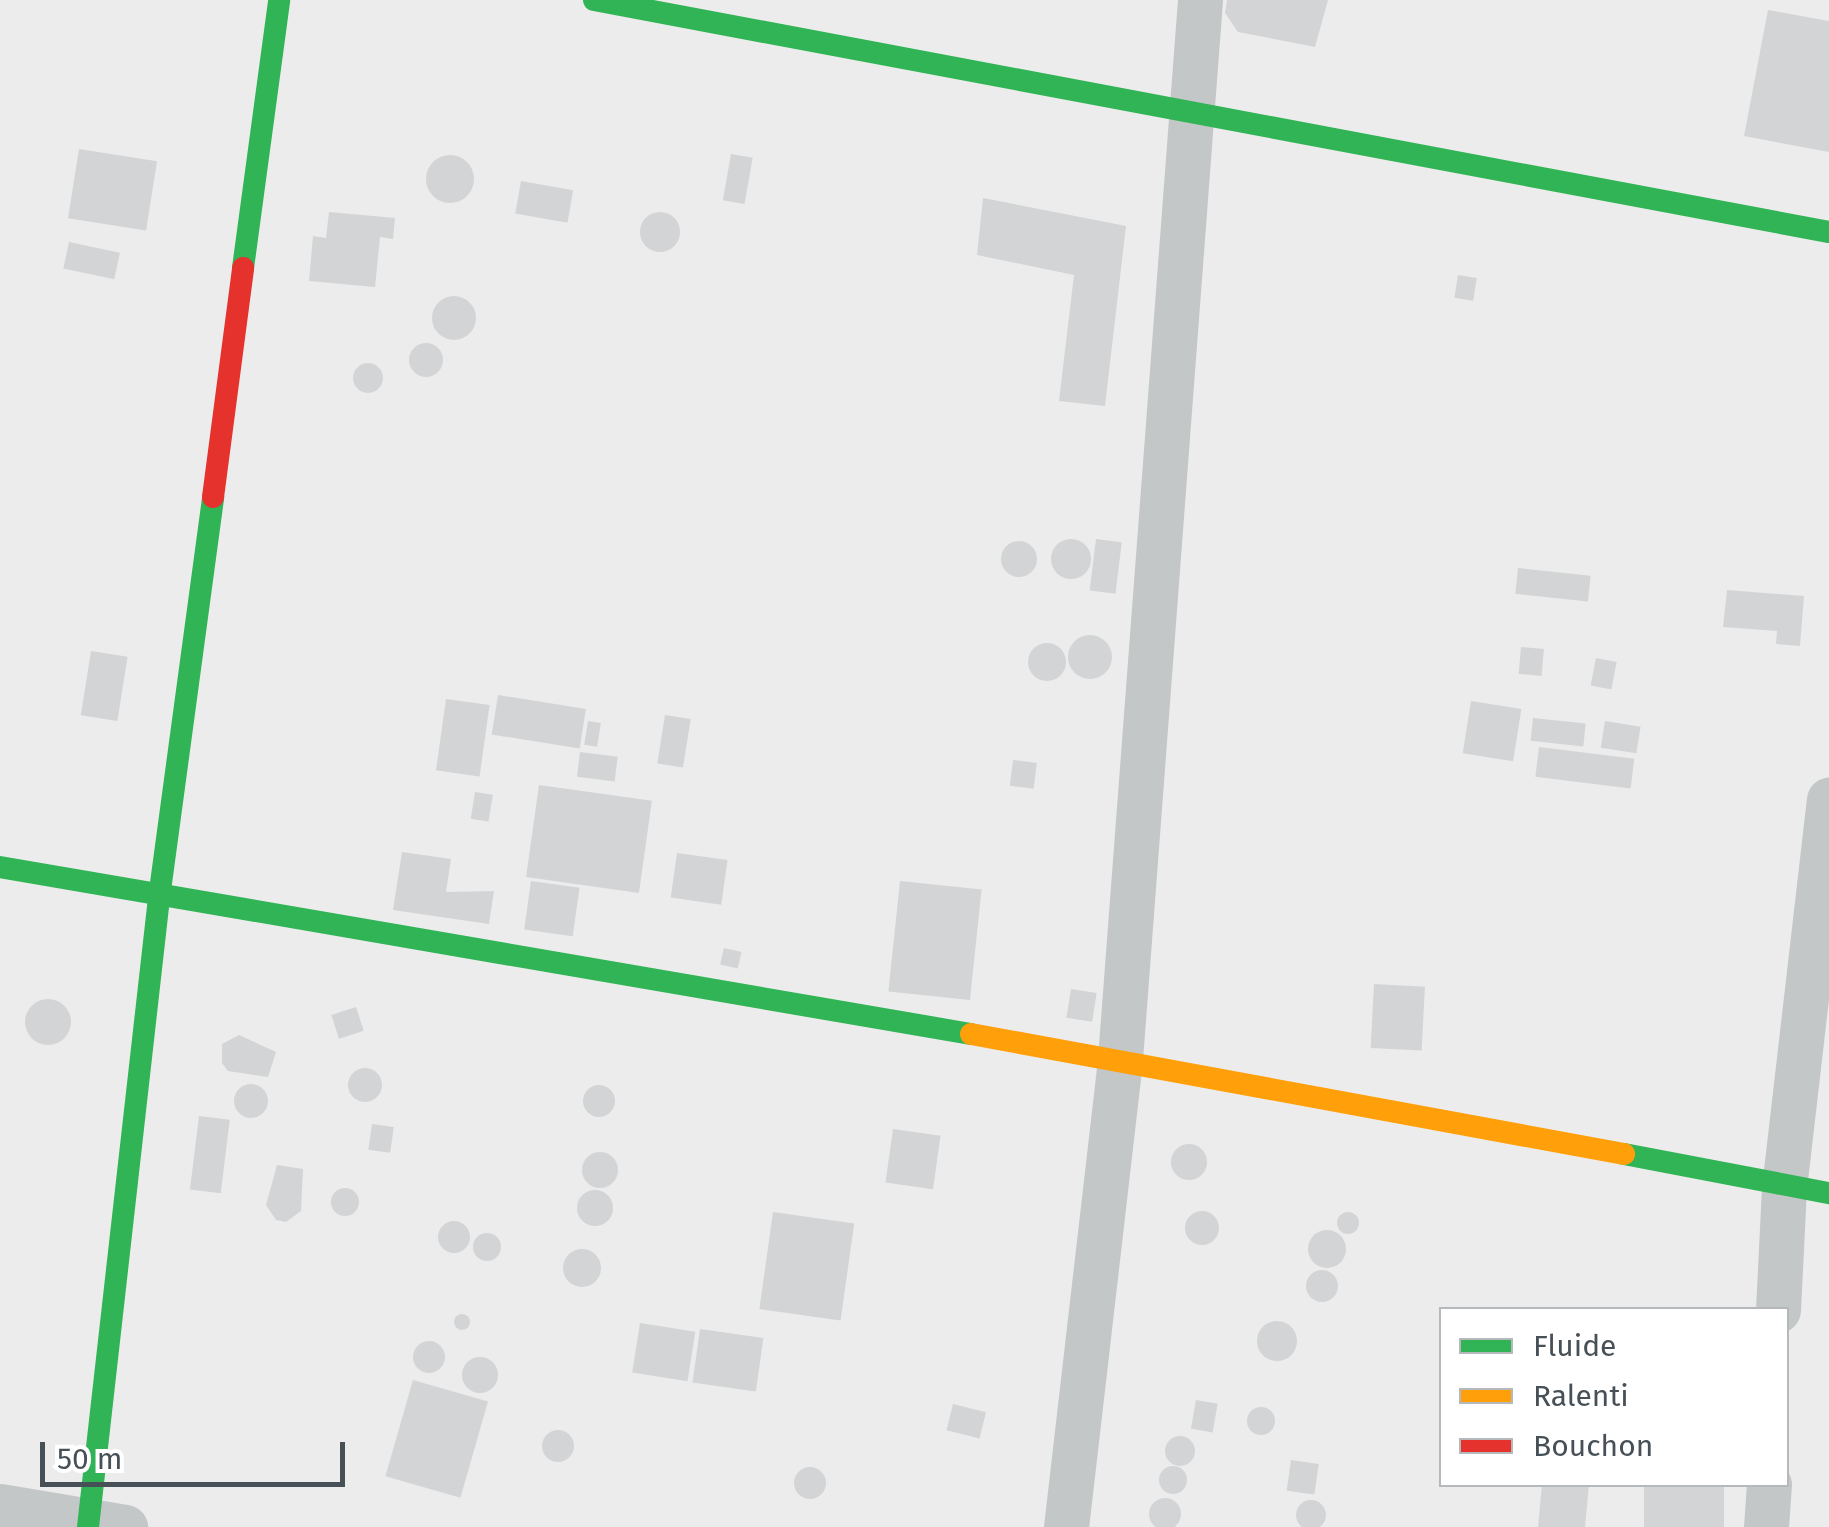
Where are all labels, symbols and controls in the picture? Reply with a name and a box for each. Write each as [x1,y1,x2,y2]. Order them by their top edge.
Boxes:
legend [1439,1307,1789,1487]
text: Fluide [1533,1328,1616,1364]
text: Ralenti [1533,1378,1629,1414]
scale bar [45,1422,350,1484]
text: Bouchon [1533,1428,1653,1464]
text: 50 m [57,1441,122,1477]

